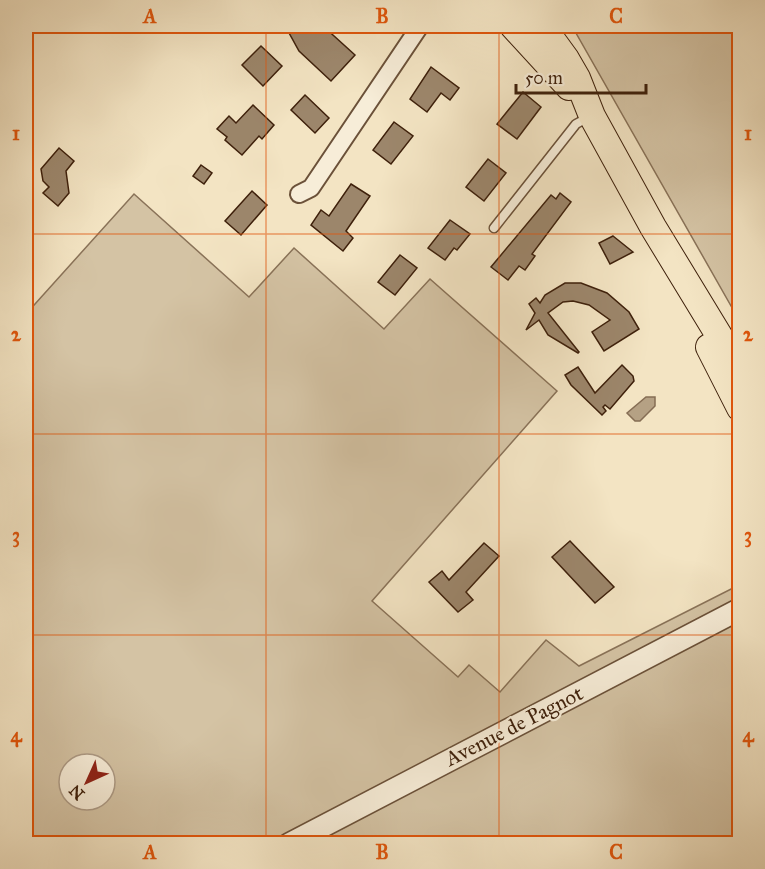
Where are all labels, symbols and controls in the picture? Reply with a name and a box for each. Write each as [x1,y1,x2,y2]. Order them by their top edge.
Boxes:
text: A [141,4,157,28]
text: B [375,4,389,28]
text: C [609,4,623,28]
scale bar [516,57,646,95]
text: 50 m [525,67,563,89]
text: 1 [12,121,20,145]
text: 1 [744,121,752,145]
text: 2 [11,322,22,346]
text: 2 [743,322,754,346]
text: 3 [12,523,20,548]
text: 3 [744,523,752,548]
street label: Avenue de Pagnot [440,680,588,772]
text: 4 [10,723,22,748]
text: 4 [742,723,754,748]
north arrow [57,752,117,812]
text: N [65,780,88,804]
text: A [141,840,157,864]
text: B [375,840,389,864]
text: C [609,840,623,864]

